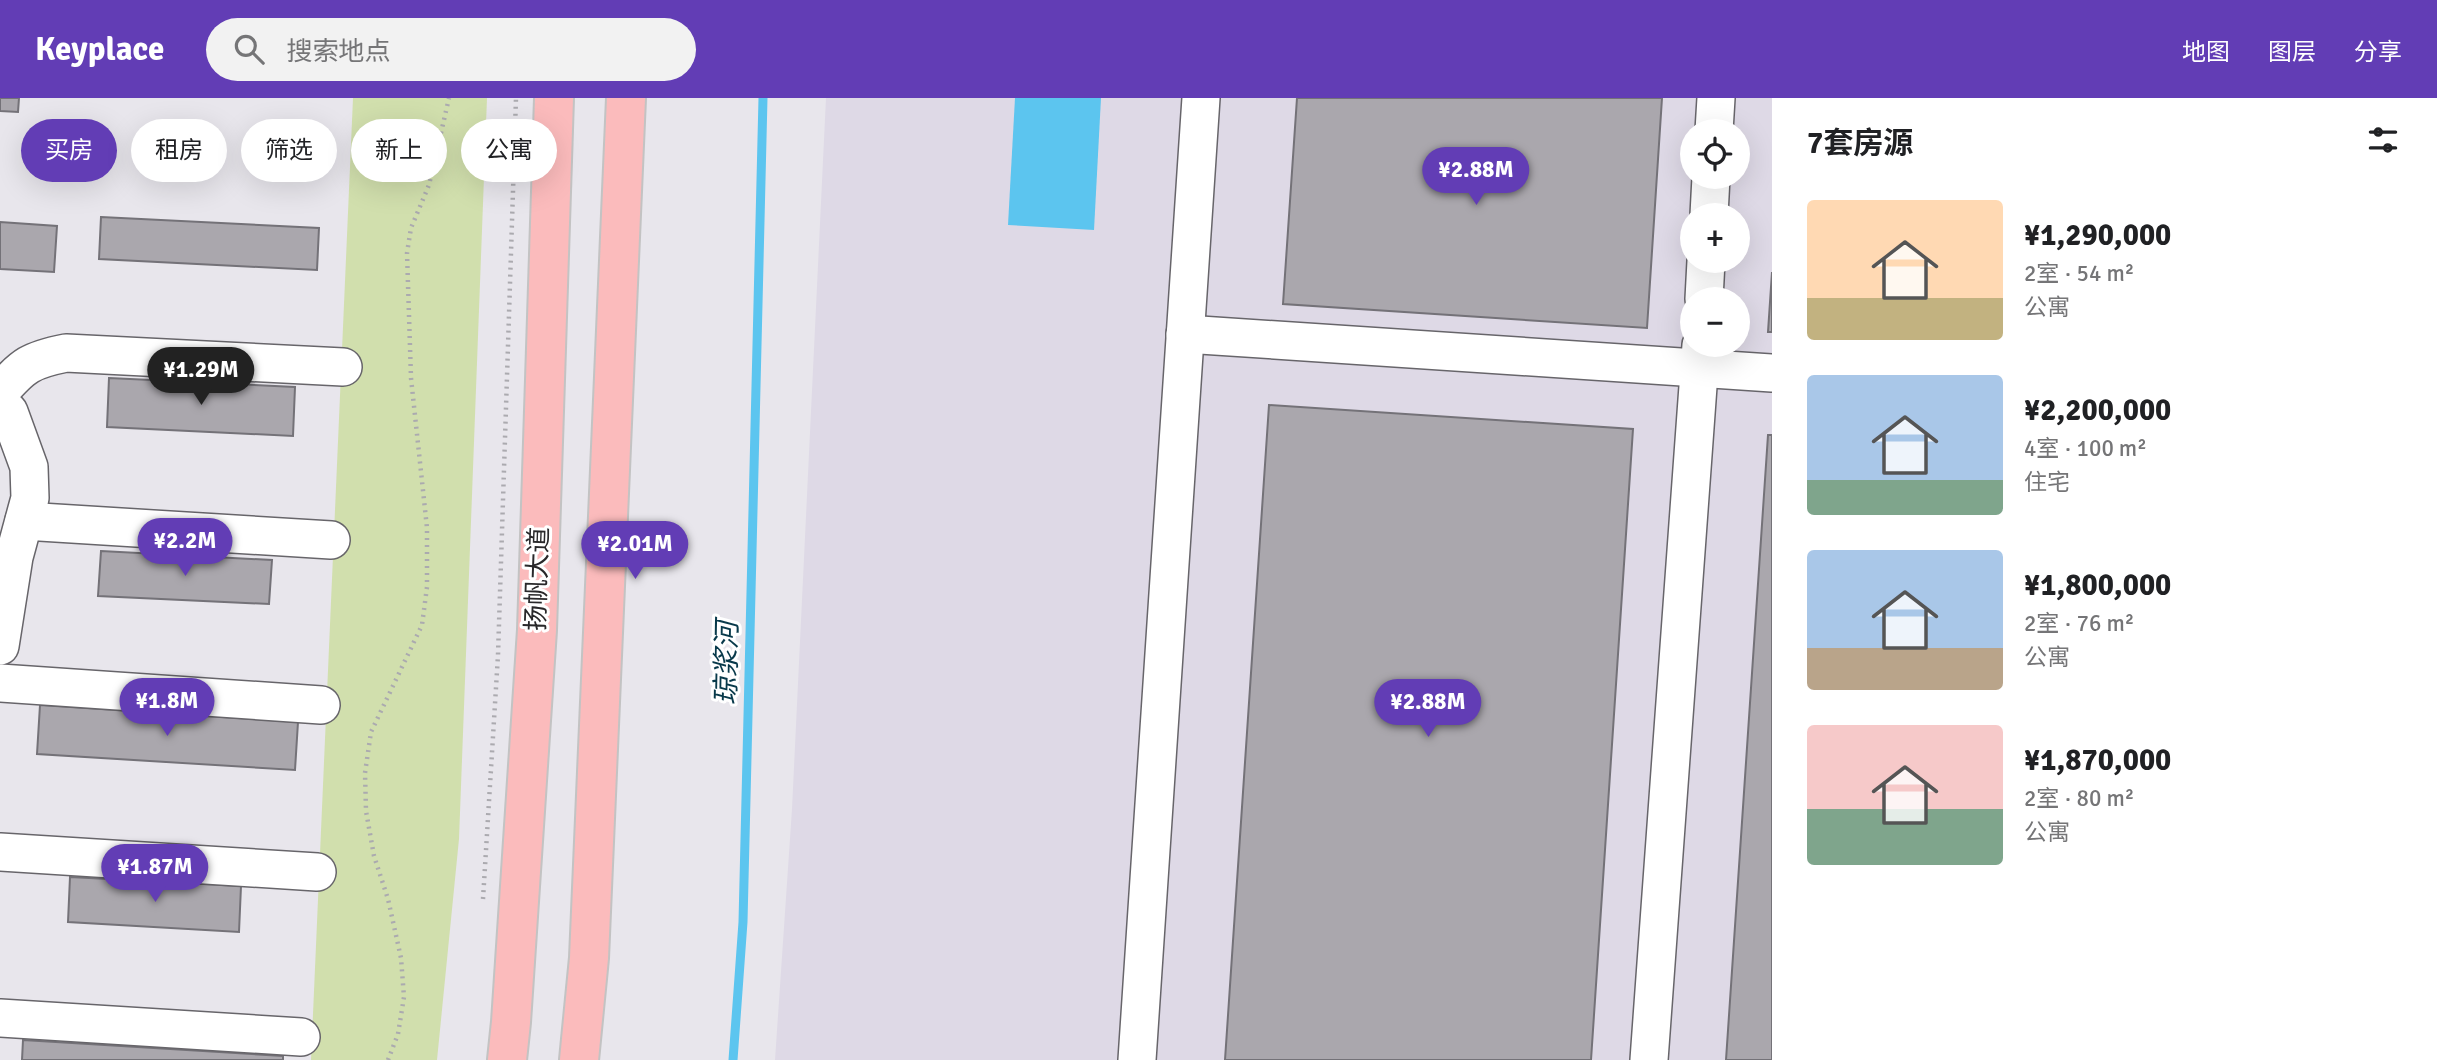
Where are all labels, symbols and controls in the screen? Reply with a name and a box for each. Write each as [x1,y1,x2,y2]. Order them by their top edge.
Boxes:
search box [206,18,696,81]
text: Keyplace [35,29,164,70]
icon: search [230,30,268,68]
text: 搜索地点 [286,36,390,68]
text: 地图 [2182,37,2230,67]
text: 图层 [2268,37,2316,67]
text: 分享 [2354,37,2402,67]
chip: 买房 [21,119,117,182]
chip: 租房 [131,119,227,182]
chip: 筛选 [241,119,337,182]
chip: 新上 [351,119,447,182]
chip: 公寓 [461,119,557,182]
map controls [1680,119,1750,357]
button: locate [1680,119,1750,189]
icon: filters [2364,121,2402,159]
text: 7套房源 [1807,125,1913,162]
pin: ¥2.88M [1419,148,1533,207]
text: ¥2.88M [1438,155,1514,184]
button: + [1680,203,1750,273]
text: ¥1,290,000 [2024,217,2171,254]
icon: home [1863,228,1947,312]
text: 2室 · 54 m² [2024,259,2134,288]
button: − [1680,287,1750,357]
text: 公寓 [2024,293,2070,322]
pin: ¥1.29M [144,348,258,407]
text: ¥1.29M [163,355,239,384]
text: ¥2,200,000 [2024,392,2171,429]
icon: home [1863,403,1947,487]
text: 4室 · 100 m² [2024,434,2147,463]
text: 住宅 [2024,468,2070,497]
pin: ¥2.2M [136,518,234,578]
pin: ¥2.01M [578,522,692,581]
text: ¥2.2M [153,526,217,555]
street label: 扬帆大道 [520,526,556,632]
text: ¥2.01M [597,529,673,558]
text: ¥1,800,000 [2024,567,2171,604]
icon: home [1863,578,1947,662]
text: 2室 · 76 m² [2024,609,2134,638]
water label: 琼浆河 [709,616,745,705]
text: 公寓 [2024,643,2070,672]
pin: ¥1.8M [118,678,216,738]
pin: ¥2.88M [1371,680,1485,739]
text: ¥1.8M [135,686,199,715]
text: ¥2.88M [1390,687,1466,716]
text: ¥1,870,000 [2024,742,2171,779]
icon: home [1863,753,1947,837]
text: 2室 · 80 m² [2024,784,2134,813]
text: 公寓 [2024,818,2070,847]
pin: ¥1.87M [98,844,212,904]
text: ¥1.87M [117,852,193,881]

